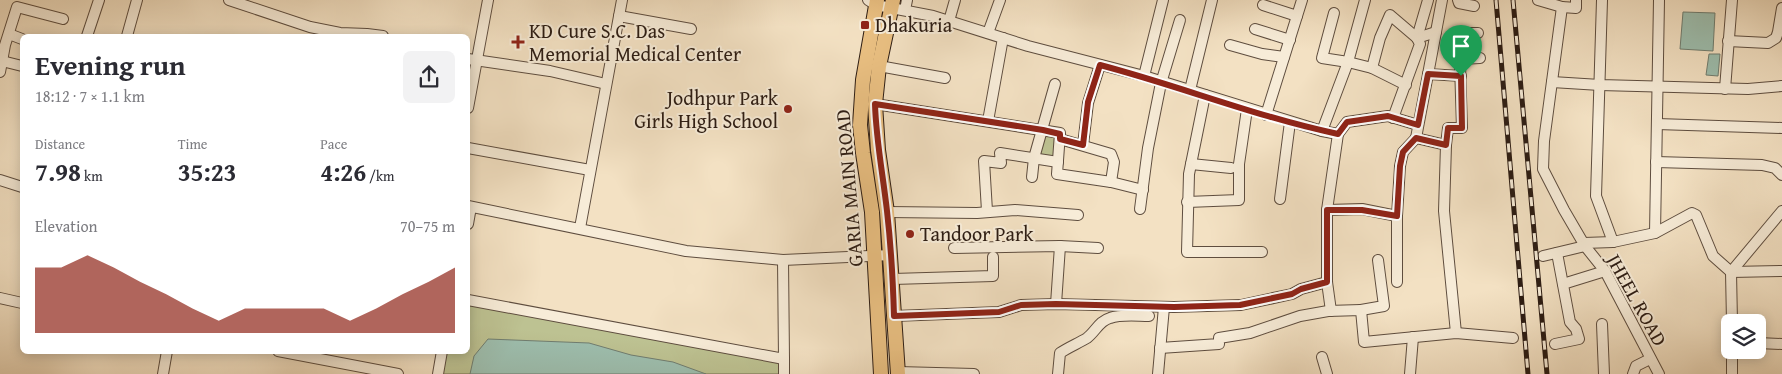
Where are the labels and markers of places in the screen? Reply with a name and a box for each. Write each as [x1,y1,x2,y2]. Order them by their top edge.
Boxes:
place label: Dhakuria [875,10,953,39]
place label: KD Cure S.C. Das Memorial Medical Center [529,16,741,68]
marker: Dhakuria [859,19,871,31]
pin [1440,25,1482,76]
marker: KD Cure S.C. Das Memorial Medical Center [511,35,525,49]
place label: Jodhpur Park Girls High School [634,83,779,135]
marker: Jodhpur Park Girls High School [782,103,794,115]
place label: Tandoor Park [920,219,1034,248]
marker: Tandoor Park [904,228,916,240]

